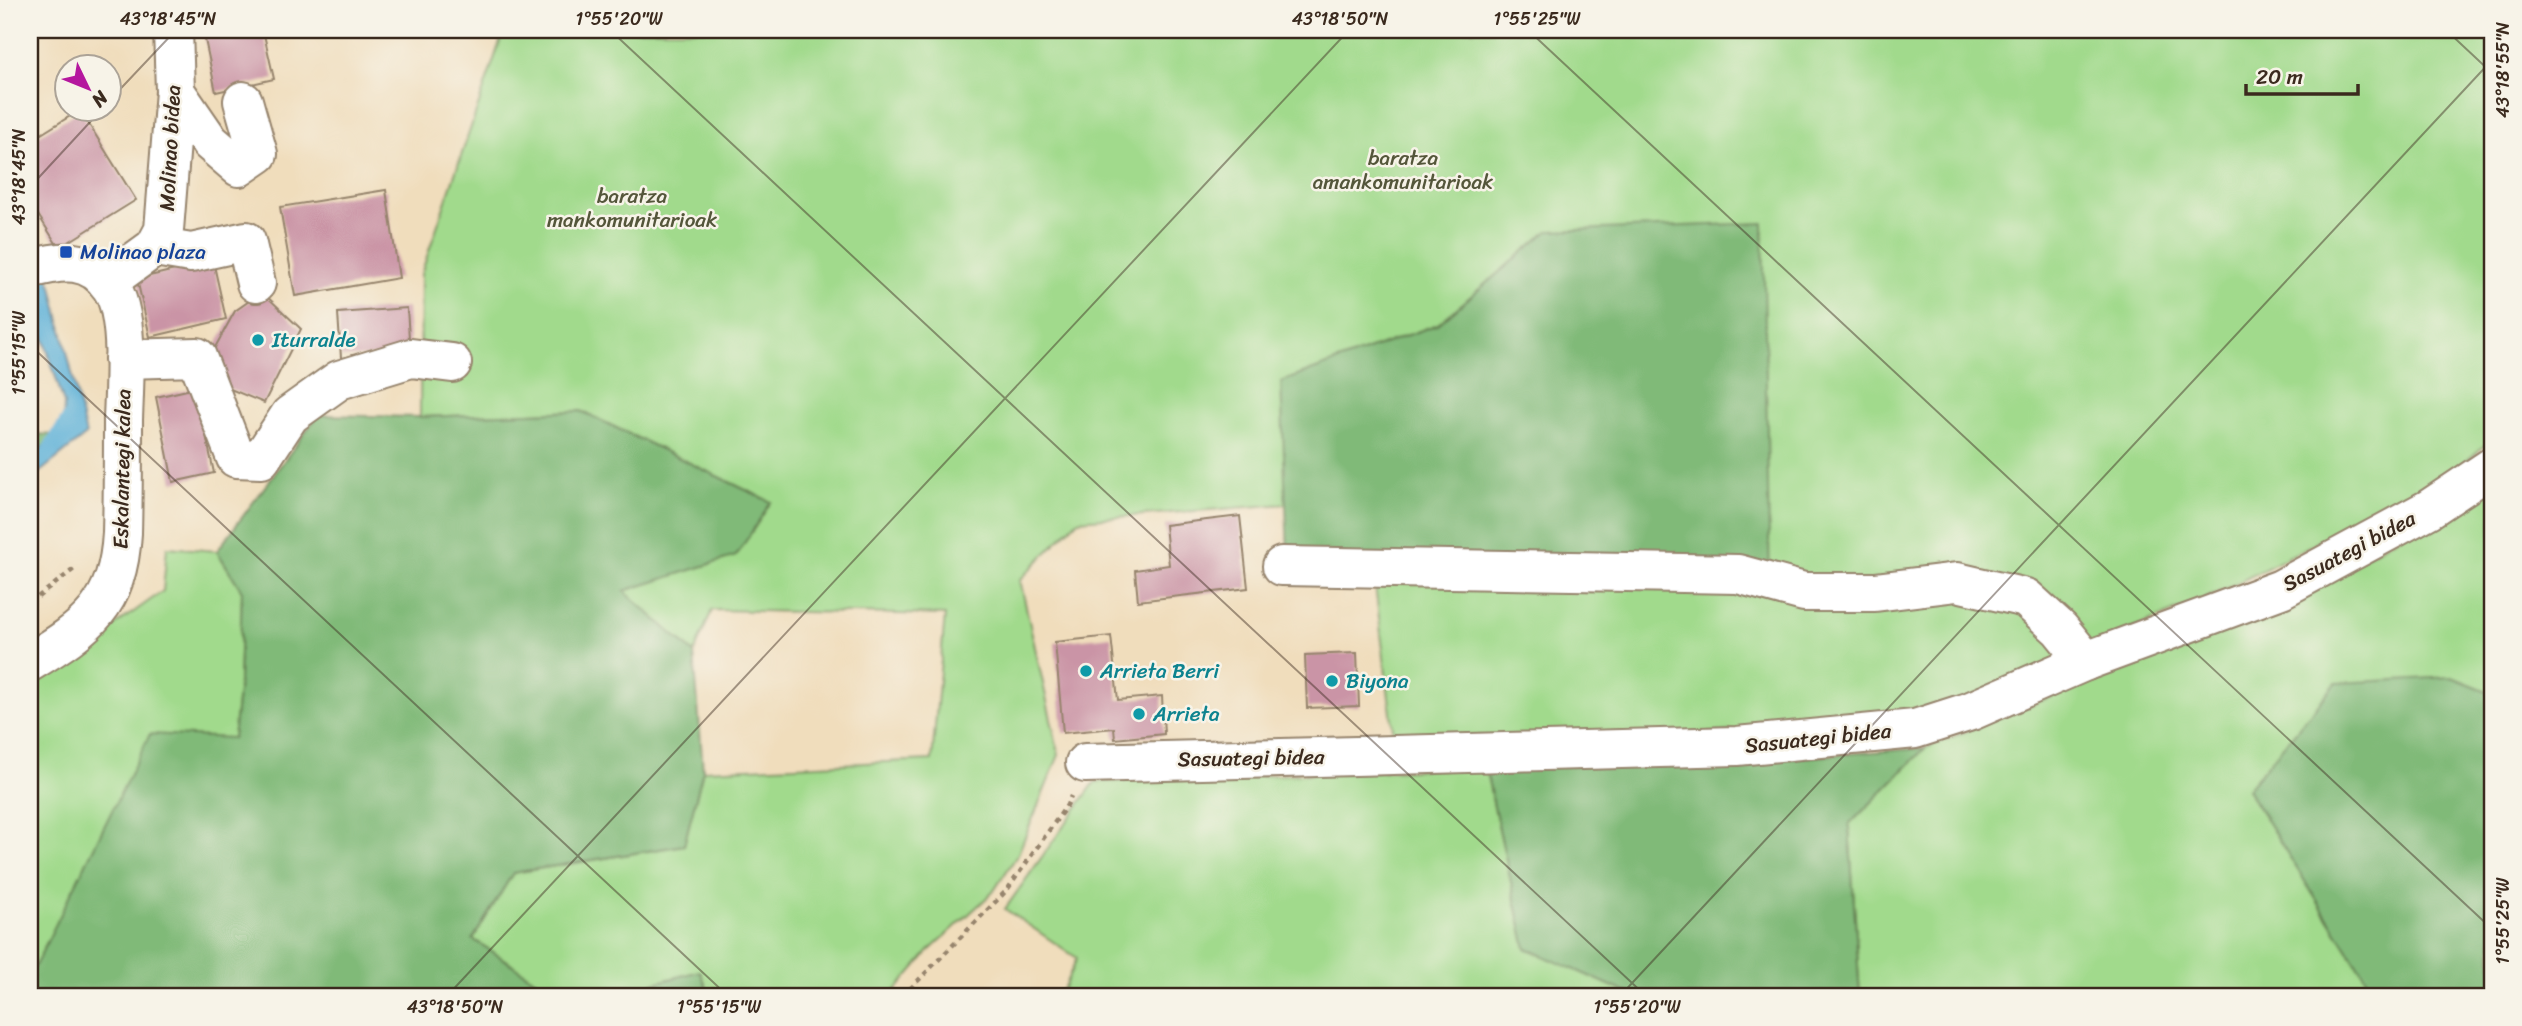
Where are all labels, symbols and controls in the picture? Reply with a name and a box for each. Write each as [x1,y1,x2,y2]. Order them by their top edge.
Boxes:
text: 43°18'45"N [120,3,217,35]
text: 1°55'20"W [575,3,664,35]
text: 43°18'50"N [1292,3,1389,35]
text: 1°55'25"W [1494,3,1582,35]
text: 43°18'55"N [2487,21,2519,118]
north arrow [52,52,122,122]
scale bar [2246,52,2358,96]
text: 20 m [2256,58,2303,96]
text: N [83,82,117,116]
street label: Molinao bidea [148,83,192,212]
text: 43°18'45"N [3,128,35,225]
park label: baratza amankomunitarioak [1313,139,1493,201]
park label: baratza mankomunitarioak [547,177,717,239]
place label: Molinao plaza [80,233,206,271]
marker: Molinao plaza [58,244,74,260]
text: 1°55'15"W [3,310,35,395]
place label: Iturralde [271,321,356,359]
marker: Iturralde [250,332,266,348]
street label: Eskalantegi kalea [102,388,142,549]
street label: Sasuategi bidea [2275,500,2423,602]
place label: Arrieta Berri [1099,652,1220,690]
place label: Biyona [1346,662,1409,700]
marker: Arrieta Berri [1078,663,1094,679]
marker: Biyona [1324,673,1340,689]
place label: Arrieta [1152,695,1220,733]
marker: Arrieta [1131,706,1147,722]
street label: Sasuategi bidea [1743,711,1893,765]
street label: Sasuategi bidea [1177,738,1325,778]
text: 1°55'25"W [2487,876,2519,964]
text: 43°18'50"N [407,991,504,1023]
text: 1°55'15"W [677,991,762,1023]
text: 1°55'20"W [1593,991,1682,1023]

